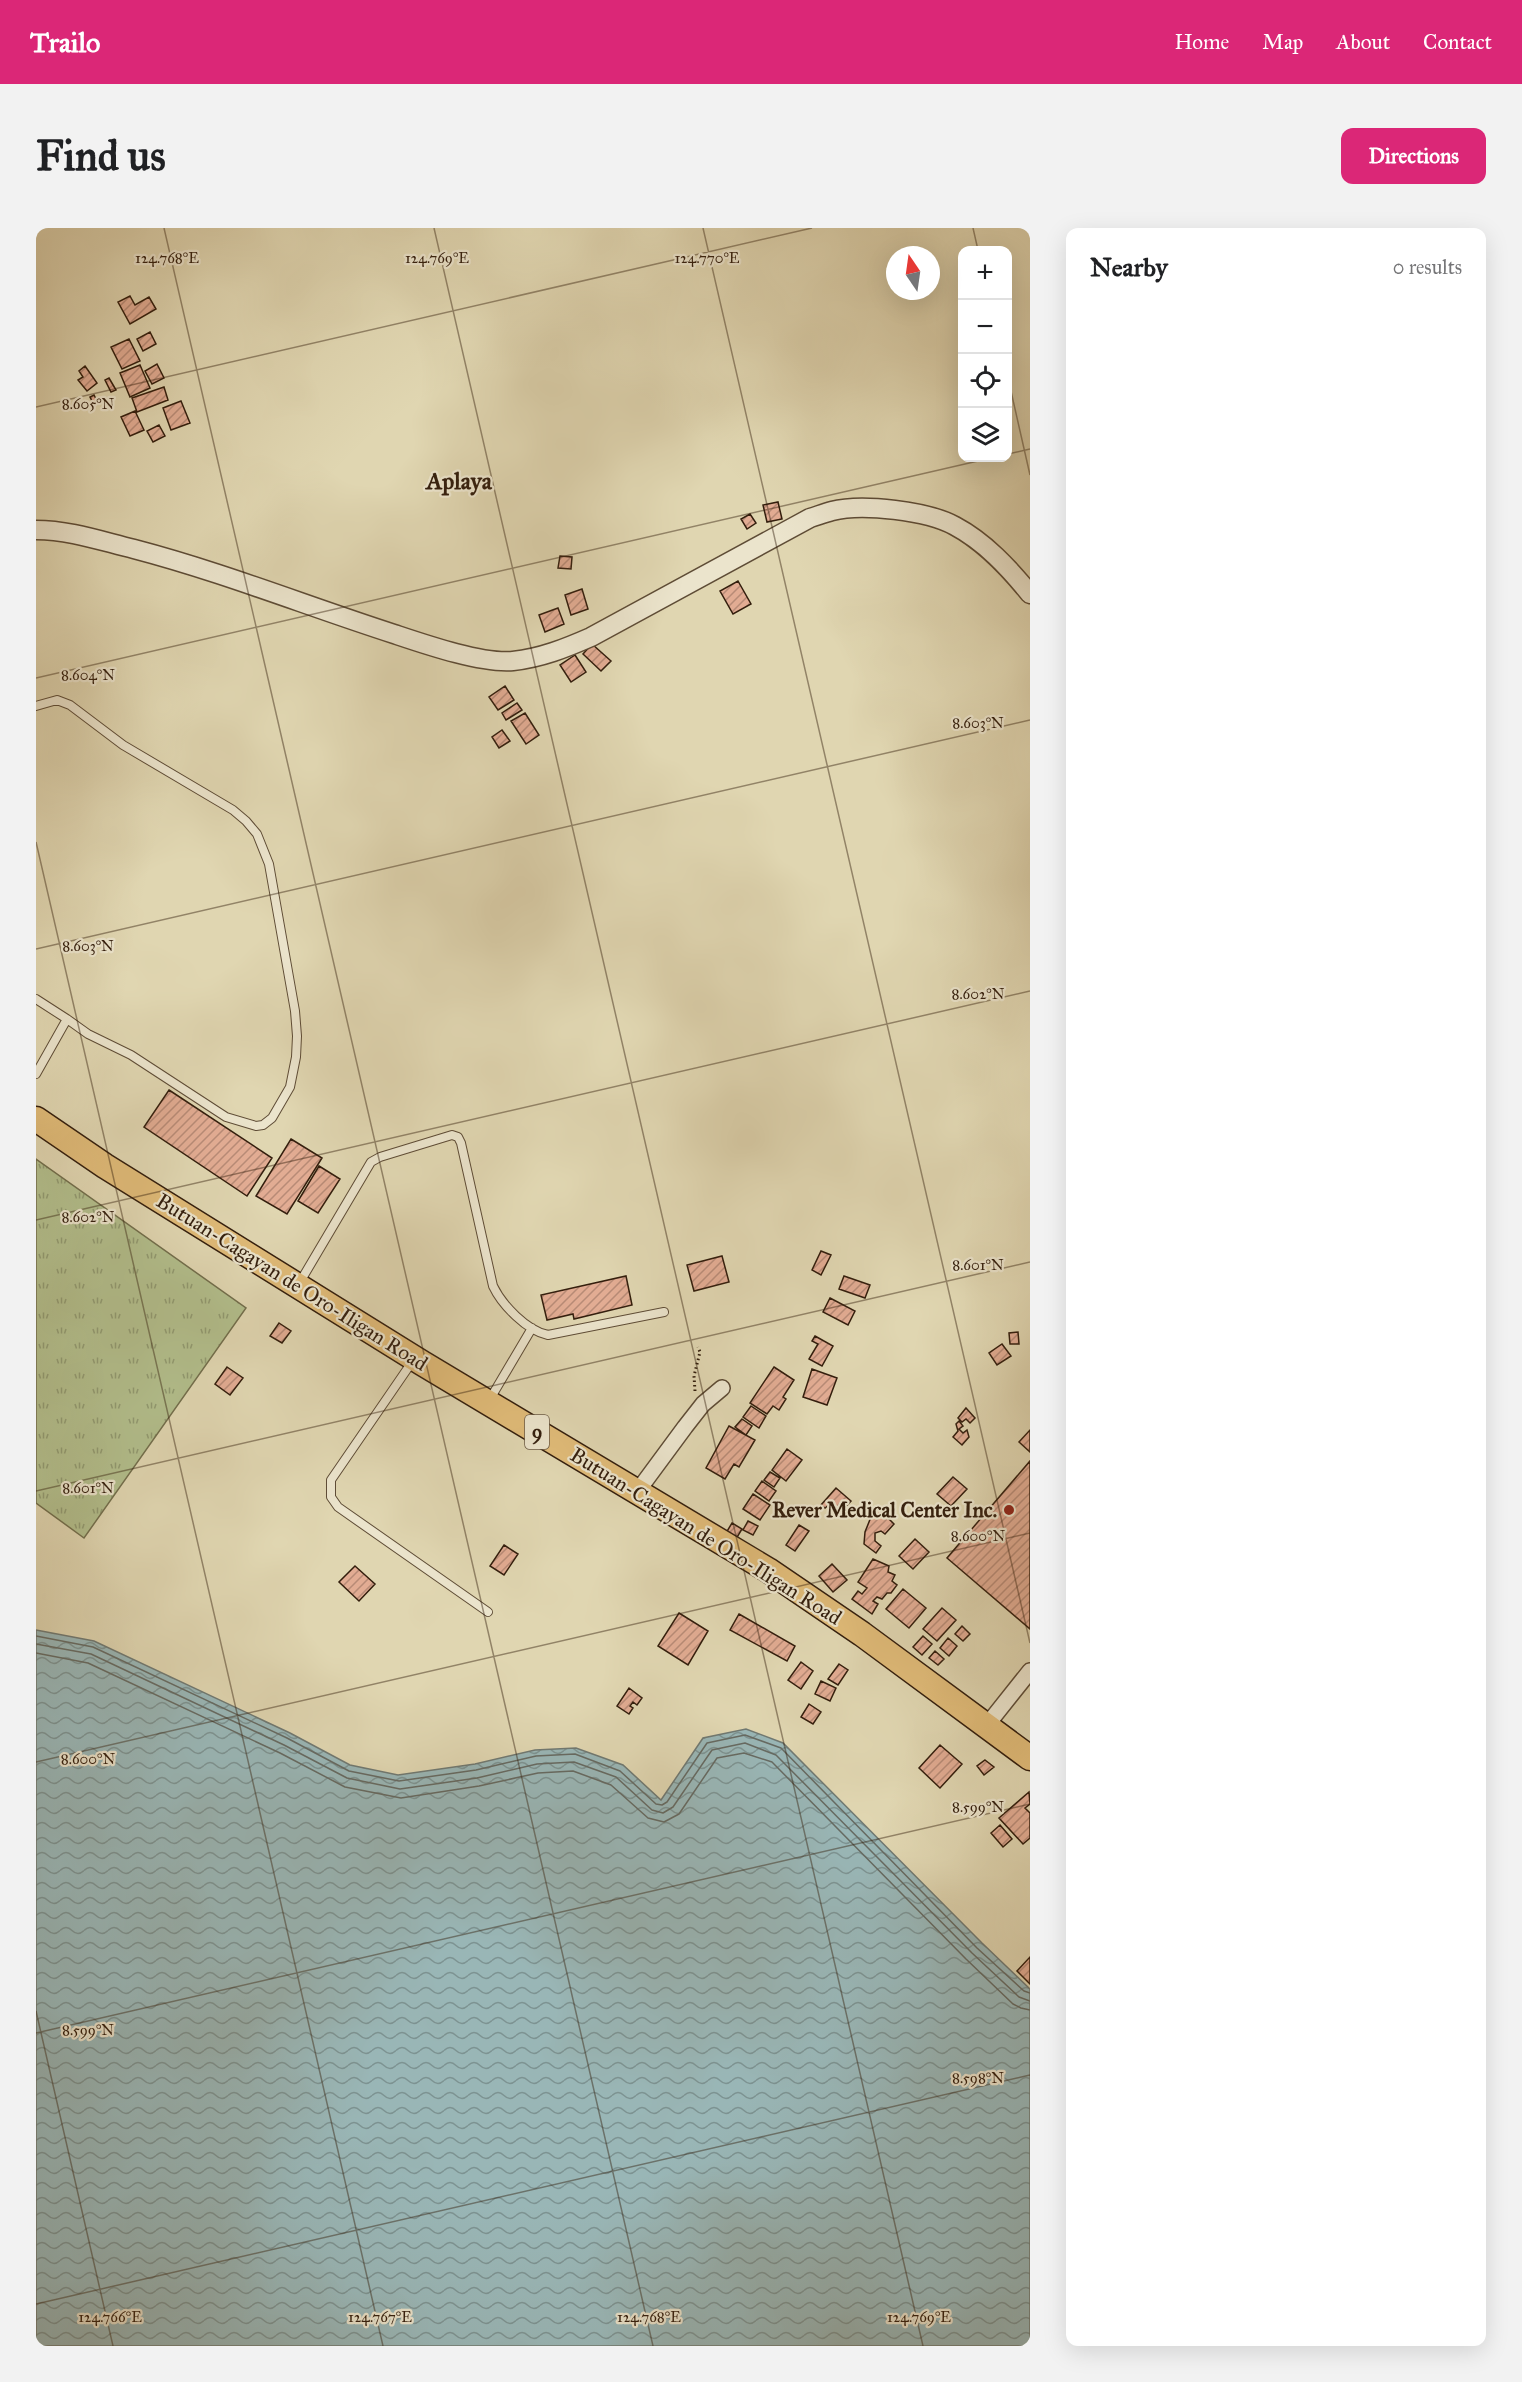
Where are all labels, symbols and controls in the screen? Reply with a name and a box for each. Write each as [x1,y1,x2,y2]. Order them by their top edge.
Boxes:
text: Trailo [30,25,100,60]
text: Home [1174,29,1229,55]
text: Map [1262,29,1303,55]
text: About [1336,29,1390,55]
text: Contact [1423,29,1492,55]
button: Directions [1341,128,1486,184]
text: Find us [36,130,166,182]
north arrow [886,246,940,300]
map controls [958,246,1012,462]
button: + [958,246,1012,300]
text: 124.768°E [135,249,199,267]
text: 124.769°E [405,249,469,267]
text: 124.770°E [674,249,740,267]
text: Nearby [1090,251,1168,283]
text: 0 results [1393,255,1462,279]
button: − [958,300,1012,354]
button: locate [958,354,1012,408]
text: 8.605°N [62,395,115,413]
button: layers [958,408,1012,462]
district label: Aplaya [424,466,493,496]
text: 8.604°N [61,666,115,684]
text: 8.603°N [952,714,1004,732]
text: 8.603°N [62,937,114,955]
text: 8.602°N [951,985,1005,1003]
street label: Butuan-Cagayan de Oro-Iligan Road [151,1187,433,1377]
text: 8.602°N [61,1208,115,1226]
text: 8.601°N [952,1256,1004,1274]
road number: 9 [525,1415,549,1449]
street label: Butuan-Cagayan de Oro-Iligan Road [565,1441,847,1631]
text: 8.601°N [62,1479,114,1497]
place label: Rever Medical Center Inc. [772,1497,997,1523]
marker: Rever Medical Center Inc. [1002,1503,1016,1517]
text: 8.600°N [951,1527,1005,1545]
text: 8.600°N [61,1750,115,1768]
text: 8.599°N [952,1798,1004,1816]
text: 8.599°N [62,2021,114,2039]
text: 8.598°N [952,2069,1004,2087]
text: 124.766°E [78,2308,142,2326]
text: 124.767°E [348,2308,412,2326]
text: 124.768°E [617,2308,681,2326]
text: 124.769°E [887,2308,951,2326]

